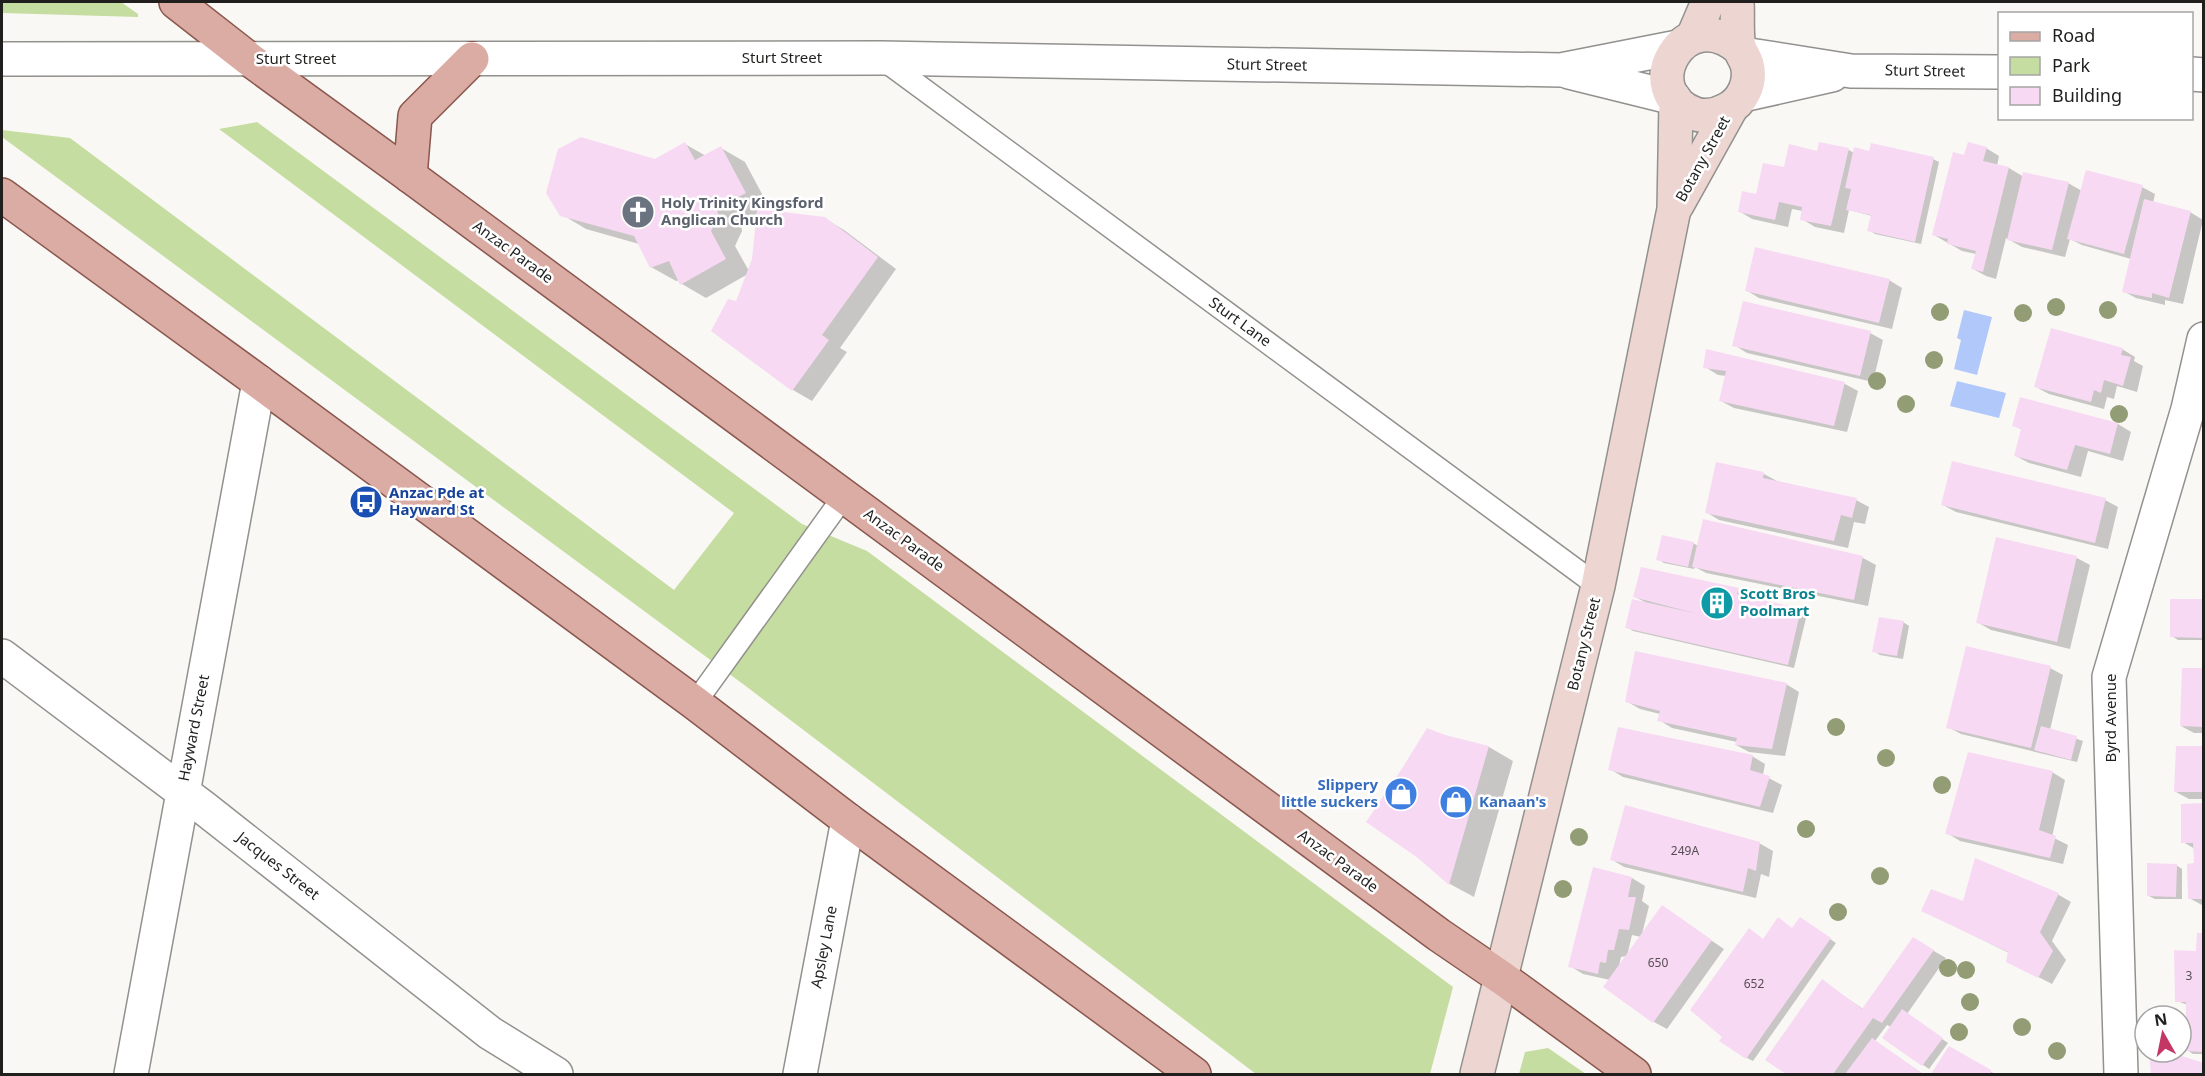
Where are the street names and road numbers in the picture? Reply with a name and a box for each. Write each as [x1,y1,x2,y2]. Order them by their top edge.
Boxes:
street label: Sturt Street [742,47,823,67]
street label: Sturt Street [256,48,337,68]
street label: Sturt Street [1227,53,1308,75]
street label: Sturt Street [1885,59,1966,81]
street label: Botany Street [1670,111,1734,205]
street label: Anzac Parade [469,215,558,287]
street label: Sturt Lane [1205,292,1276,351]
street label: Anzac Parade [860,503,949,575]
street label: Botany Street [1562,595,1604,692]
street label: Hayward Street [173,672,213,783]
street label: Byrd Avenue [2100,673,2120,763]
street label: Anzac Parade [1294,824,1383,896]
street label: Jacques Street [232,825,324,904]
street label: Apsley Lane [805,904,841,990]

